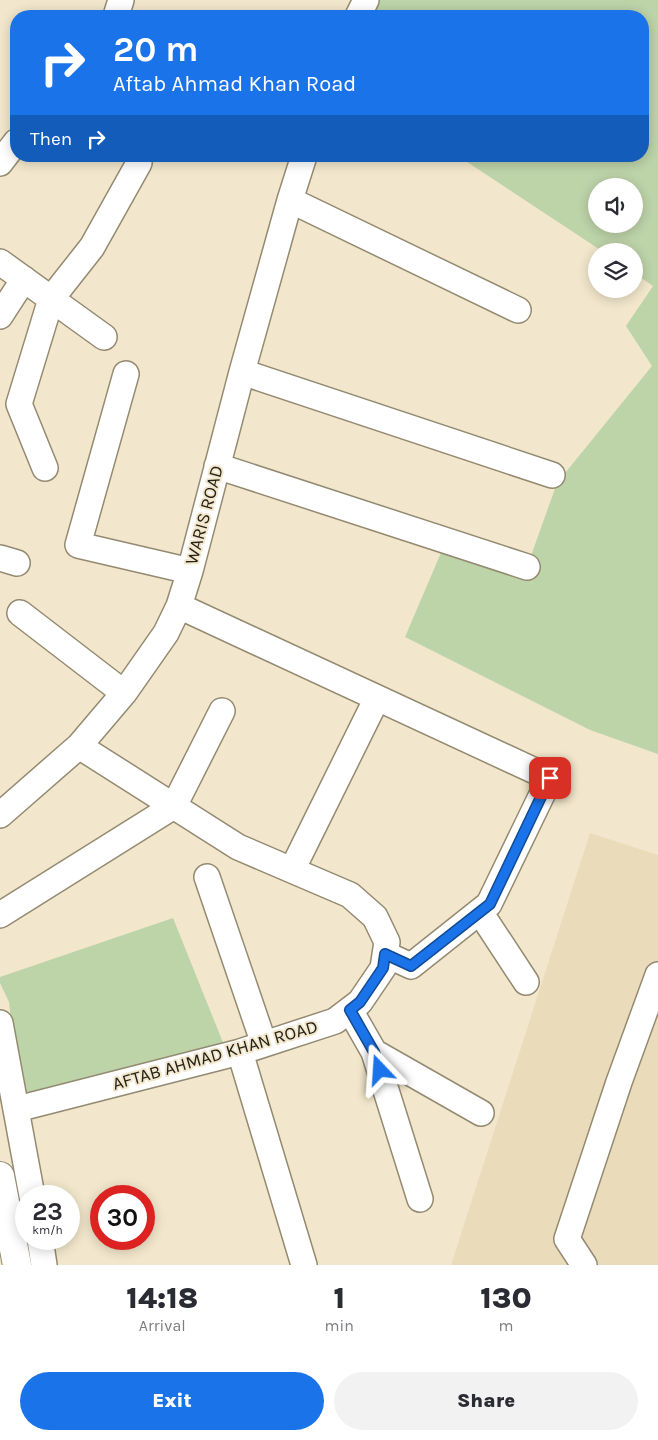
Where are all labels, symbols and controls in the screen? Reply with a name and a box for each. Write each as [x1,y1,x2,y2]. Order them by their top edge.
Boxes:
text: 20 m [113,29,198,70]
icon: right [30,30,95,95]
text: Aftab Ahmad Khan Road [113,71,356,97]
icon: right [82,125,110,153]
text: Then [30,128,72,150]
map controls [588,178,643,298]
button: sound [588,178,643,233]
button: layers [588,243,643,298]
street label: WARIS ROAD [180,463,228,567]
pin [529,757,571,799]
icon: arrive [536,764,564,792]
street label: AFTAB AHMAD KHAN ROAD [110,1015,320,1095]
position arrow [353,1043,405,1095]
speed limit sign: 30 [90,1185,155,1250]
text: 23 [32,1197,63,1226]
text: km/h [32,1223,63,1237]
text: 14:18 [126,1280,198,1316]
text: 1 [333,1280,345,1316]
text: 130 [480,1280,532,1316]
text: Arrival [139,1316,186,1335]
text: min [324,1316,354,1335]
text: m [498,1316,513,1335]
button: Exit [20,1372,324,1430]
button: Share [334,1372,638,1430]

